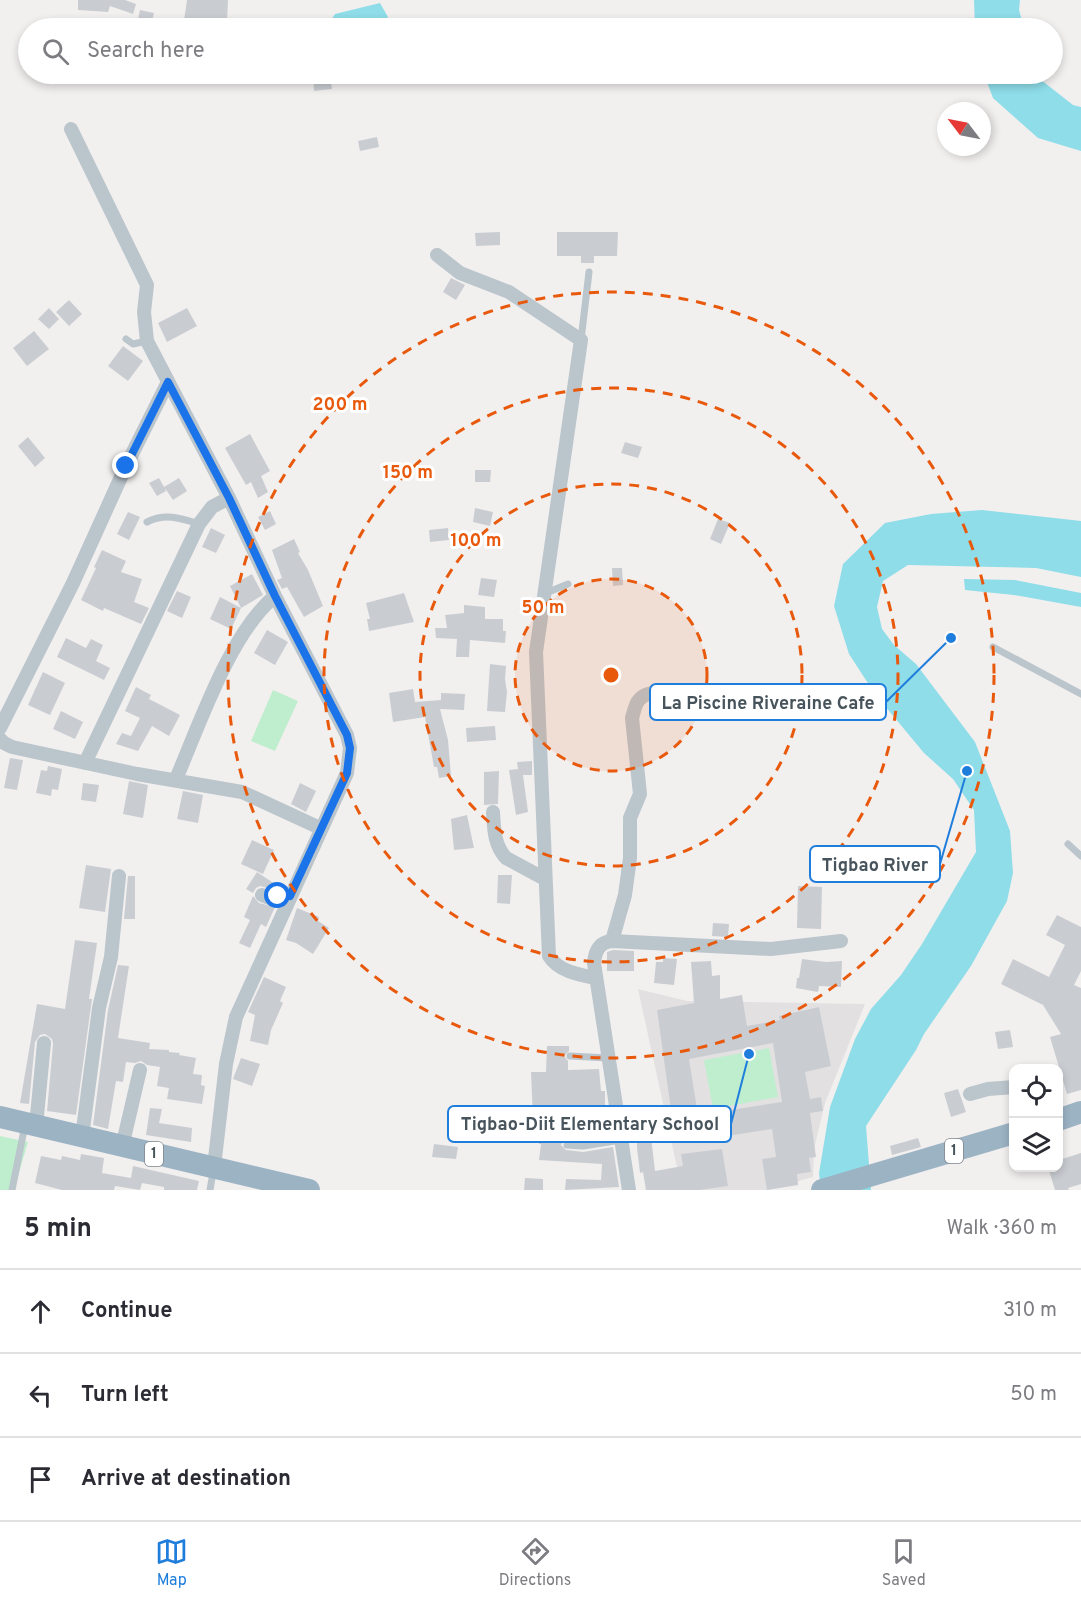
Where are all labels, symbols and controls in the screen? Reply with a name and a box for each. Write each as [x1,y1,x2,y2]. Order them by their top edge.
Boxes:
search box [18,18,1063,84]
icon: search [39,35,72,68]
text: Search here [87,38,205,65]
north arrow [937,102,991,156]
text: 200 m [312,394,368,417]
route end [112,452,138,478]
text: 150 m [383,462,433,485]
text: 100 m [450,530,502,553]
text: 50 m [521,597,565,620]
centre of rings [601,665,621,685]
callout: La Piscine Riveraine Cafe [650,684,886,720]
text: La Piscine Riveraine Cafe [662,693,874,716]
callout: Tigbao River [810,846,940,882]
text: Tigbao River [822,855,929,878]
route start [264,882,290,908]
map controls [1009,1064,1063,1172]
button: locate [1009,1064,1063,1118]
callout: Tigbao-Diit Elementary School [448,1106,731,1142]
text: Tigbao-Diit Elementary School [461,1114,719,1137]
button: layers [1009,1118,1063,1172]
road number: 1 [945,1139,963,1163]
road number: 1 [145,1142,163,1166]
text: 5 min [24,1213,92,1246]
text: Walk · 360 m [946,1216,1057,1242]
icon: ahead [24,1295,57,1328]
text: Continue [81,1298,172,1325]
text: 310 m [1003,1298,1057,1324]
icon: left [24,1379,57,1412]
text: Turn left [81,1382,169,1409]
text: 50 m [1010,1382,1057,1408]
icon: arrive [24,1463,57,1496]
text: Arrive at destination [81,1466,291,1493]
tab: Map [155,1535,188,1591]
tab: Directions [499,1535,571,1591]
tab: Saved [882,1535,926,1591]

